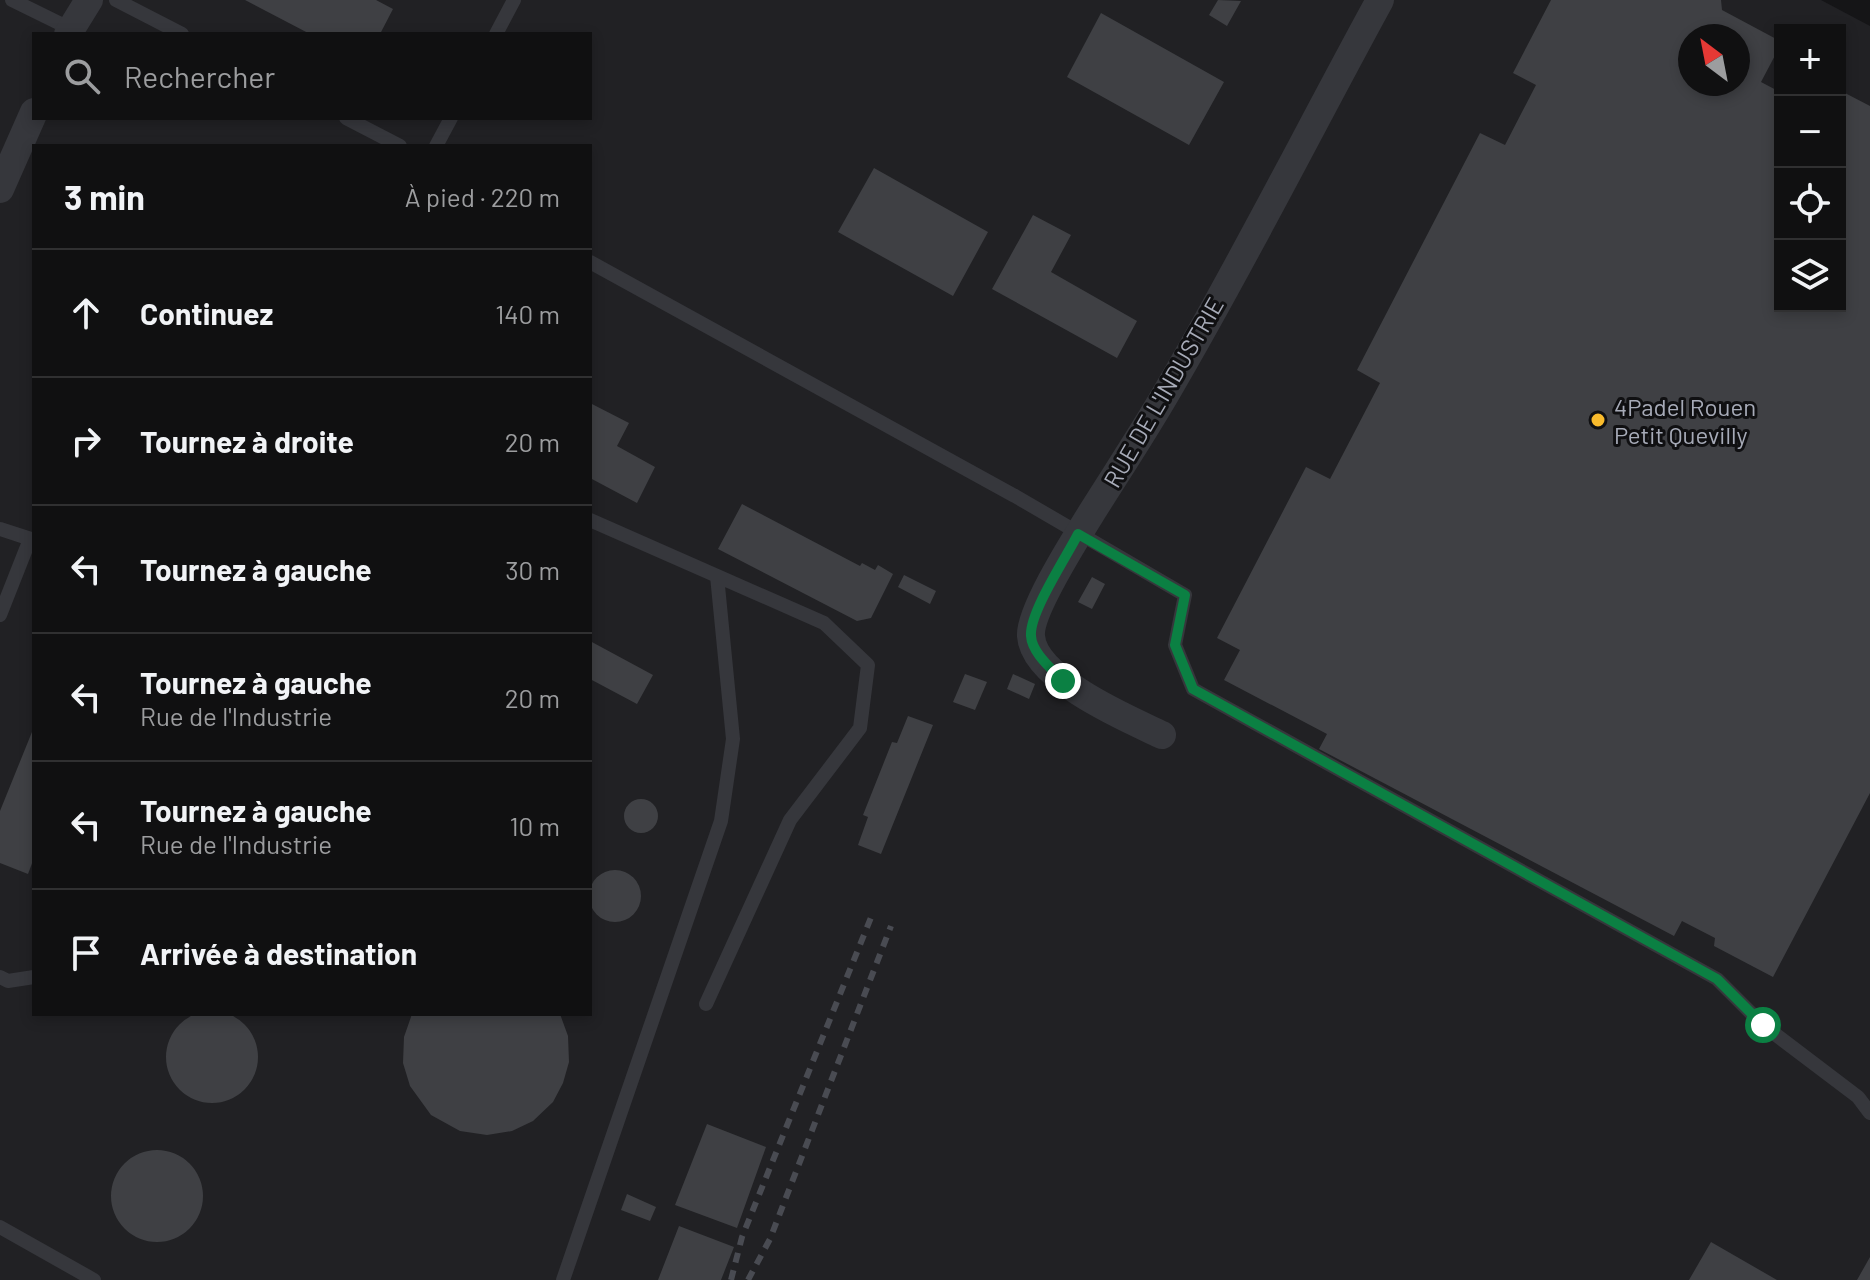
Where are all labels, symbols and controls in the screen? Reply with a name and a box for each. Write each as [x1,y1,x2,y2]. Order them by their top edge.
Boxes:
north arrow [1678,24,1750,96]
map controls [1774,24,1846,312]
button: + [1774,24,1846,96]
search box [32,32,592,120]
icon: search [60,54,104,98]
text: Rechercher [124,58,275,94]
button: − [1774,96,1846,168]
button: locate [1774,168,1846,240]
text: 3 min [64,176,145,217]
text: À pied · 220 m [405,181,560,212]
button: layers [1774,240,1846,312]
icon: ahead [64,291,108,335]
street label: RUE DE L'INDUSTRIE [1097,292,1229,492]
text: Continuez [140,295,273,331]
text: 140 m [495,298,560,329]
place label: 4Padel Rouen Petit Quevilly [1614,392,1756,449]
marker: 4Padel Rouen Petit Quevilly [1589,411,1607,429]
icon: right [64,419,108,463]
text: Tournez à droite [140,423,354,459]
text: 20 m [505,426,560,457]
icon: left [64,547,108,591]
text: Tournez à gauche [140,551,372,587]
text: 30 m [505,554,560,585]
route end [1045,663,1081,699]
text: Tournez à gauche [140,664,372,700]
icon: left [64,675,108,719]
text: 20 m [505,682,560,713]
text: Rue de l'Industrie [140,700,332,731]
text: Tournez à gauche [140,792,372,828]
icon: left [64,803,108,847]
text: 10 m [510,810,560,841]
text: Rue de l'Industrie [140,828,332,859]
icon: arrive [64,931,108,975]
text: Arrivée à destination [140,935,417,971]
route start [1745,1007,1781,1043]

